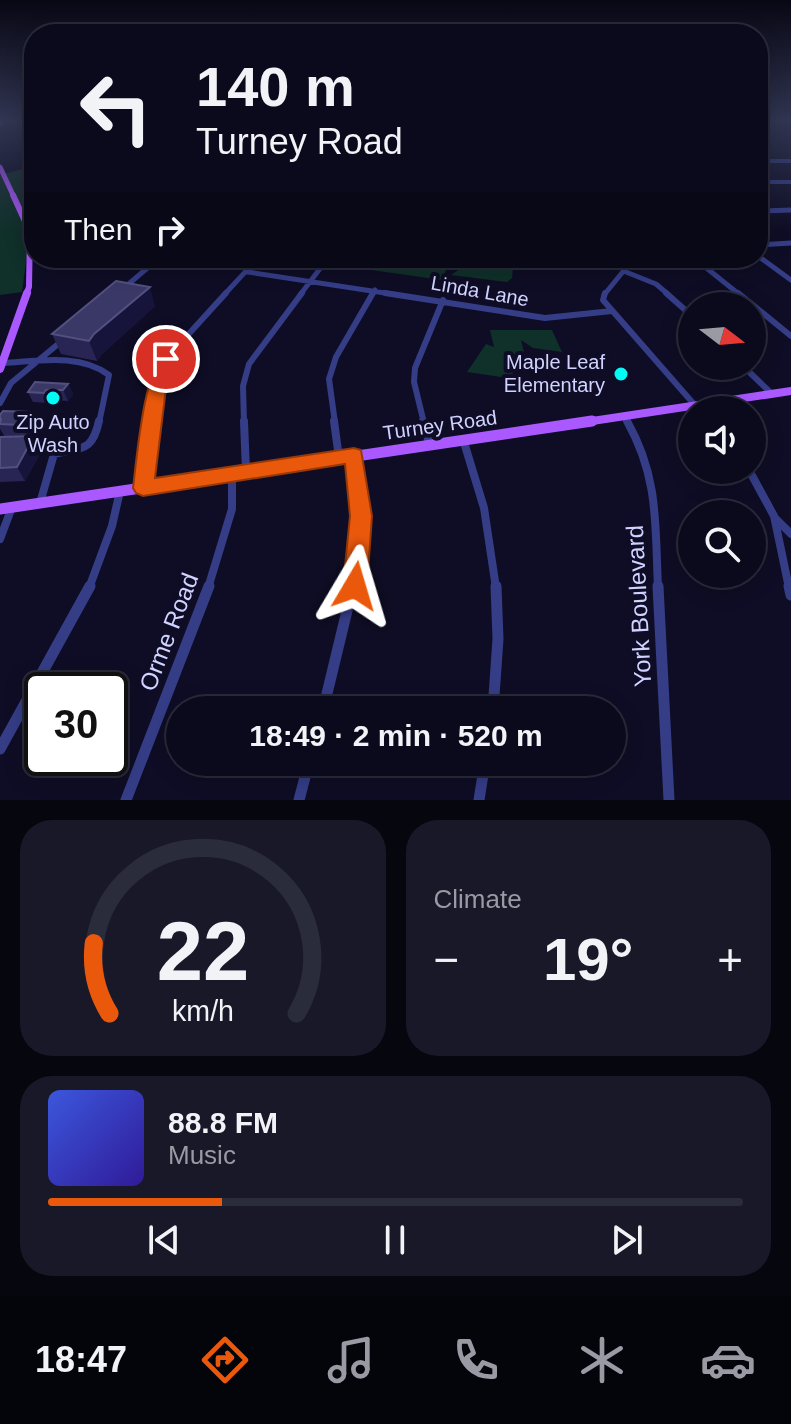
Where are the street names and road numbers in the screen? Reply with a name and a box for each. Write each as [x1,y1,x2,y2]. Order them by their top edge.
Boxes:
street label: Linda Lane [429,272,531,310]
street label: Turney Road [382,406,498,444]
street label: York Boulevard [621,524,656,688]
street label: Orme Road [134,569,203,695]

